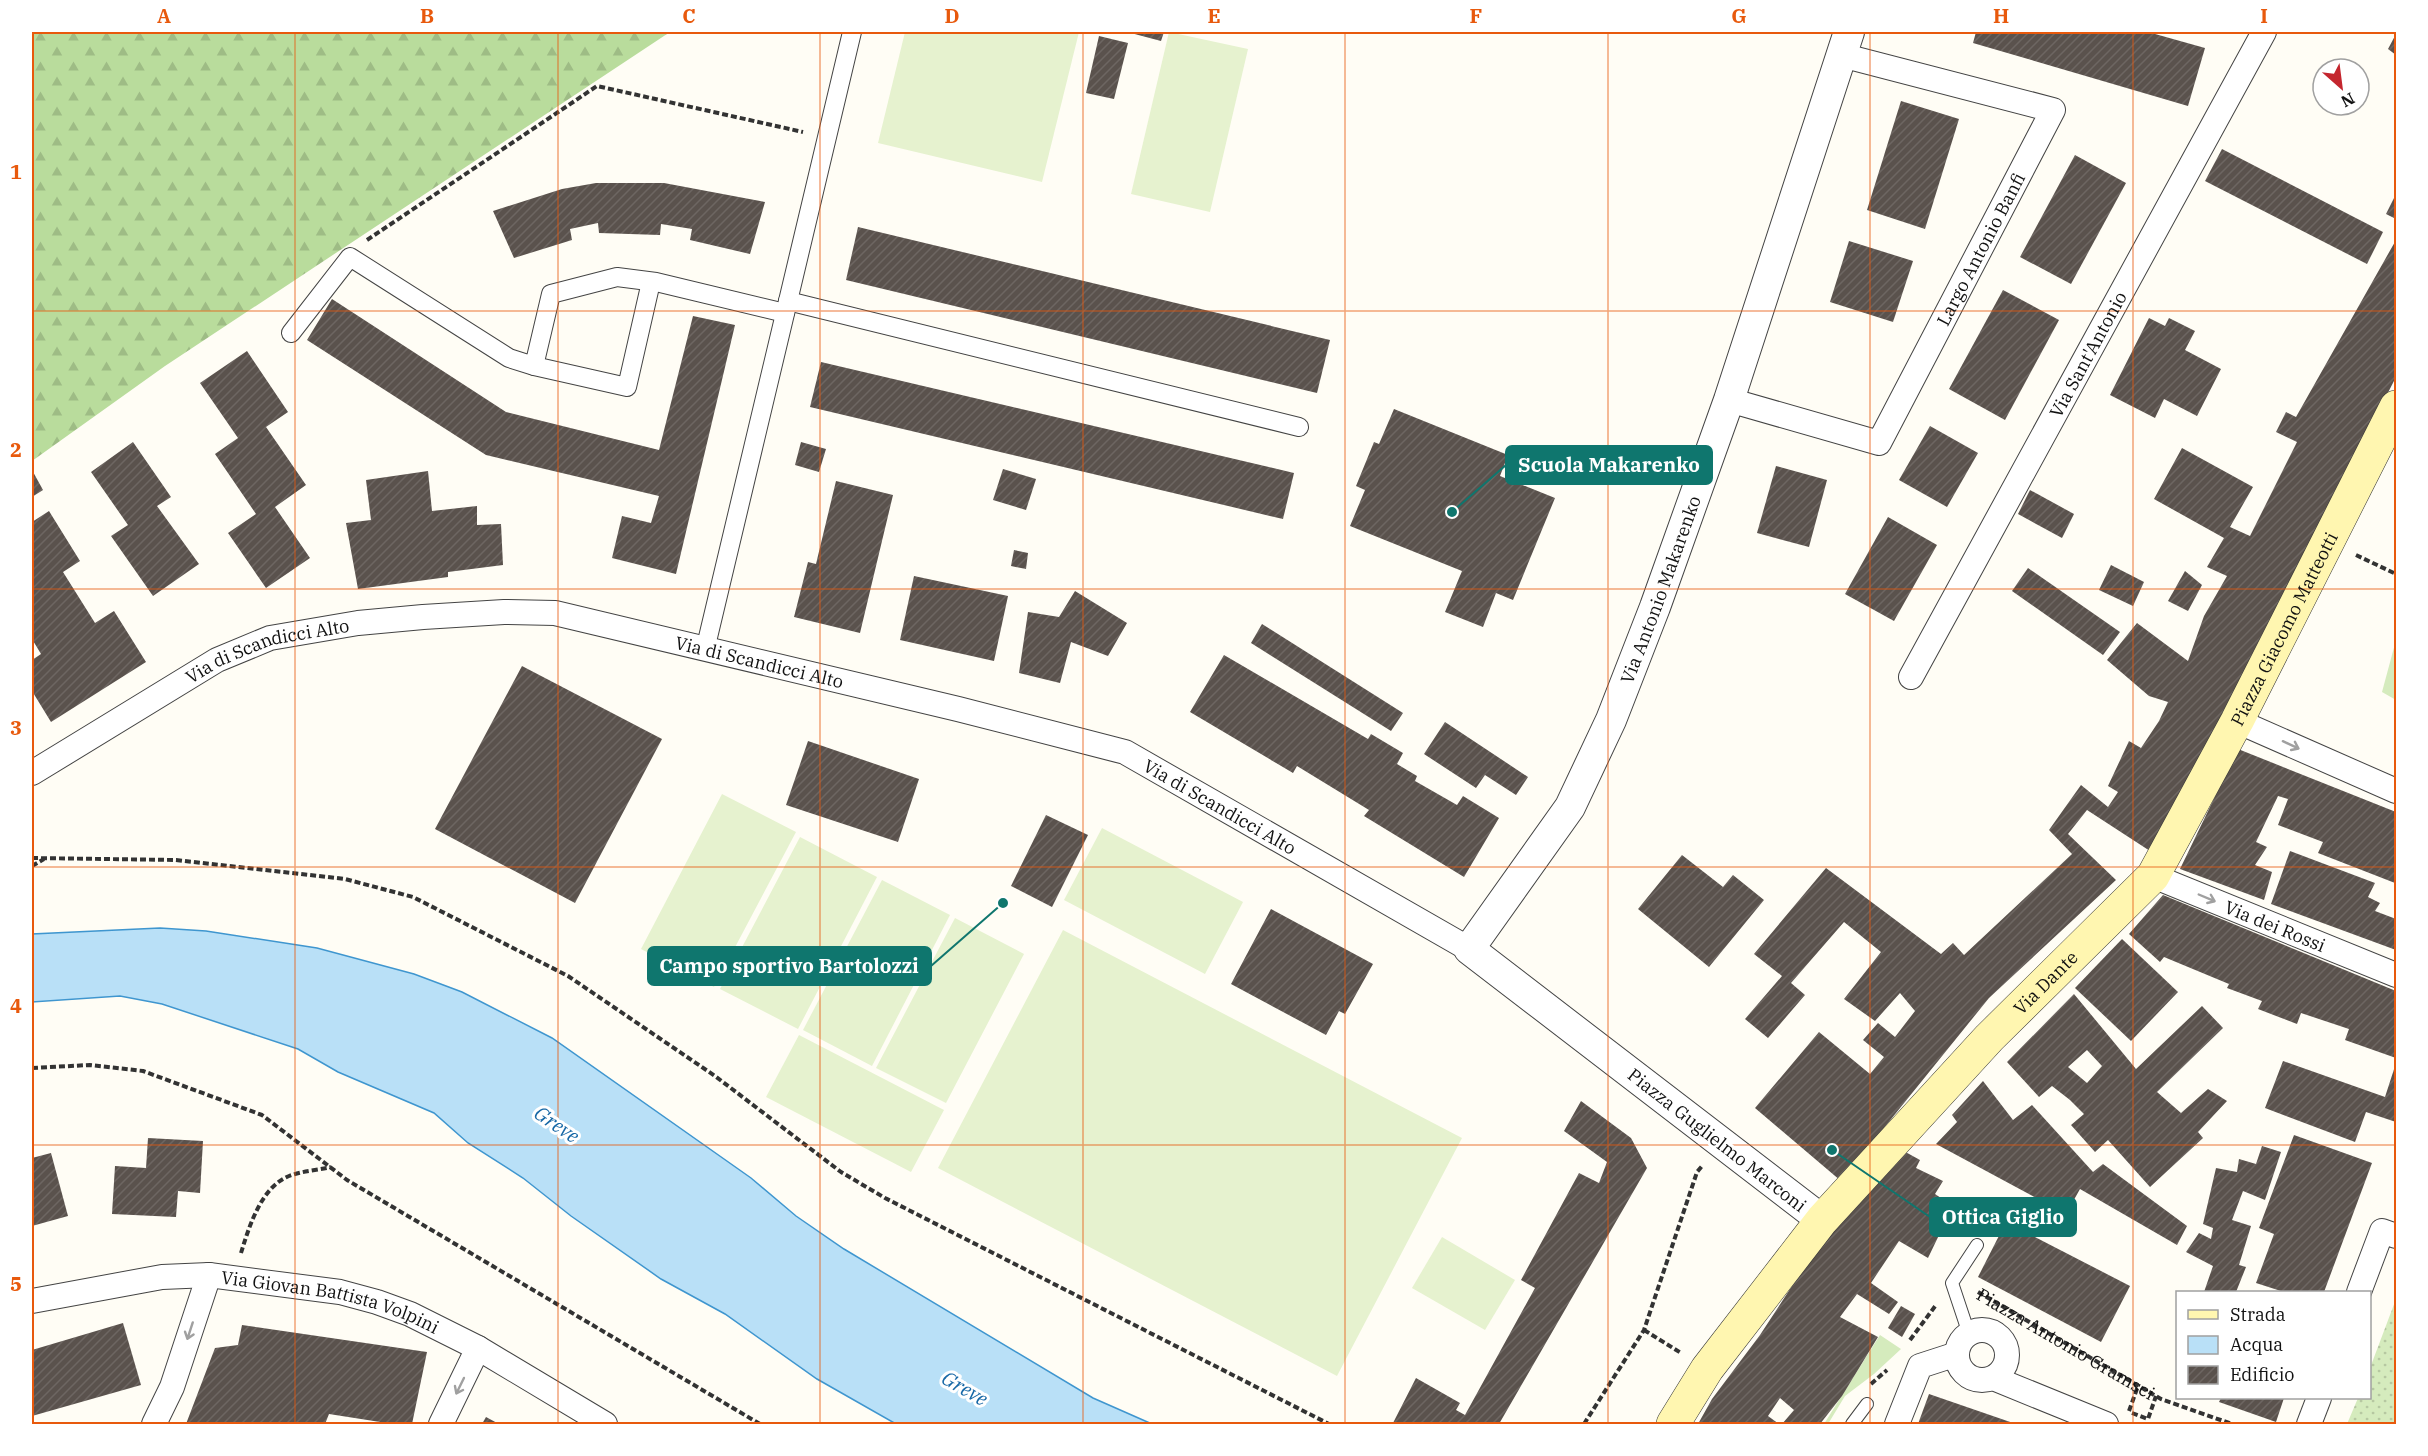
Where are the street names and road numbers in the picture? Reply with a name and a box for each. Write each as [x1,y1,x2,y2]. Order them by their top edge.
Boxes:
street label: Largo Antonio Banfi [1931,169,2030,329]
street label: Via Sant'Antonio [2044,287,2131,421]
street label: Via Antonio Makarenko [1615,492,1705,687]
street label: Piazza Giacomo Matteotti [2225,528,2342,730]
street label: Via di Scandicci Alto [181,613,351,688]
street label: Via di Scandicci Alto [673,631,846,693]
street label: Via di Scandicci Alto [1139,754,1300,859]
street label: Via dei Rossi [2221,895,2329,957]
street label: Via Dante [2008,946,2082,1019]
street label: Piazza Guglielmo Marconi [1623,1063,1811,1217]
street label: Via Giovan Battista Volpini [220,1265,443,1338]
street label: Piazza Antonio Gramsci [1973,1282,2160,1405]

